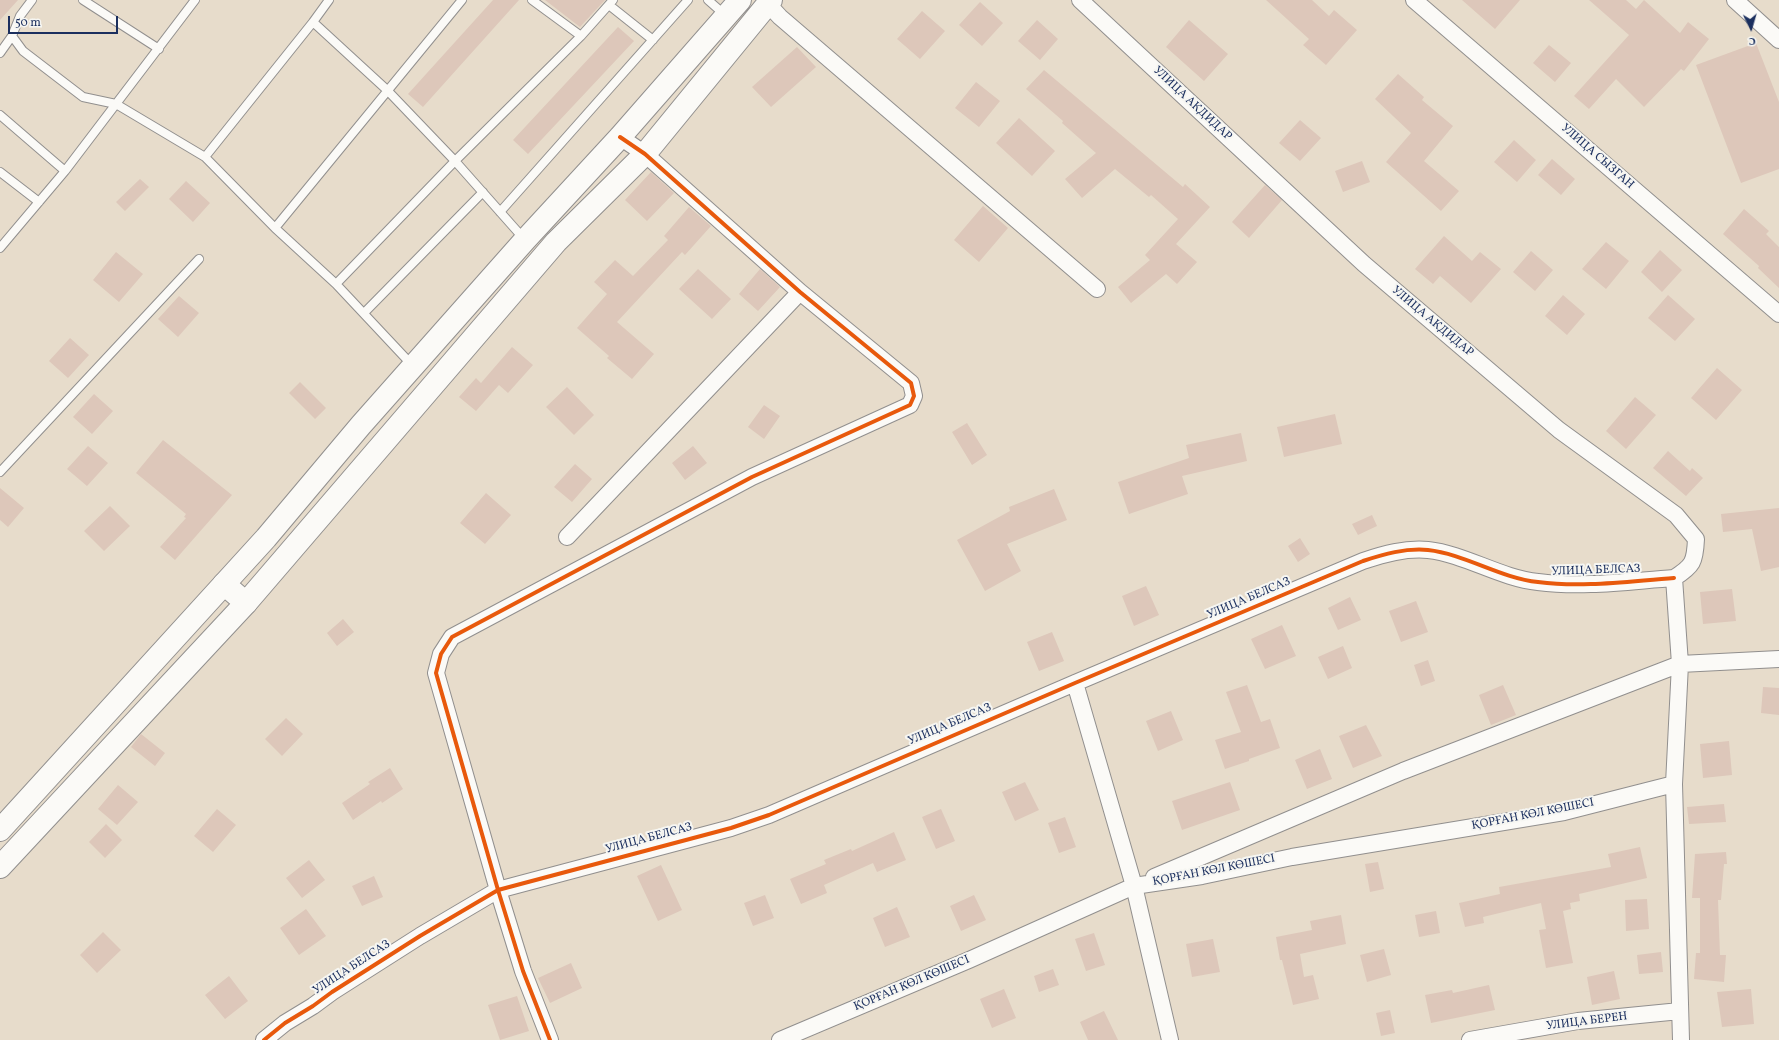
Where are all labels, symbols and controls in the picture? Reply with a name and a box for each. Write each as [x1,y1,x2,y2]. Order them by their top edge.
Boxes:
scale bar [10,8,120,34]
north arrow [1731,8,1771,48]
text: 50 m [15,15,41,31]
text: С [1748,33,1756,48]
street label: УЛИЦА АКДИДАР [1150,64,1234,144]
street label: УЛИЦА СЫЗГАН [1557,121,1637,193]
street label: УЛИЦА АКДИДАР [1388,284,1476,360]
street label: УЛИЦА БЕЛСАЗ [1551,562,1641,580]
street label: УЛИЦА БЕЛСАЗ [1205,575,1293,623]
street label: УЛИЦА БЕЛСАЗ [906,701,994,749]
street label: ҚОРҒАН КӨЛ КӨШЕСІ [1471,796,1595,834]
street label: УЛИЦА БЕЛСАЗ [604,820,694,858]
street label: ҚОРҒАН КӨЛ КӨШЕСІ [1152,852,1276,890]
street label: УЛИЦА БЕЛСАЗ [311,938,393,998]
street label: ҚОРҒАН КӨЛ КӨШЕСІ [852,953,972,1015]
street label: УЛИЦА БЕРЕН [1546,1010,1628,1034]

